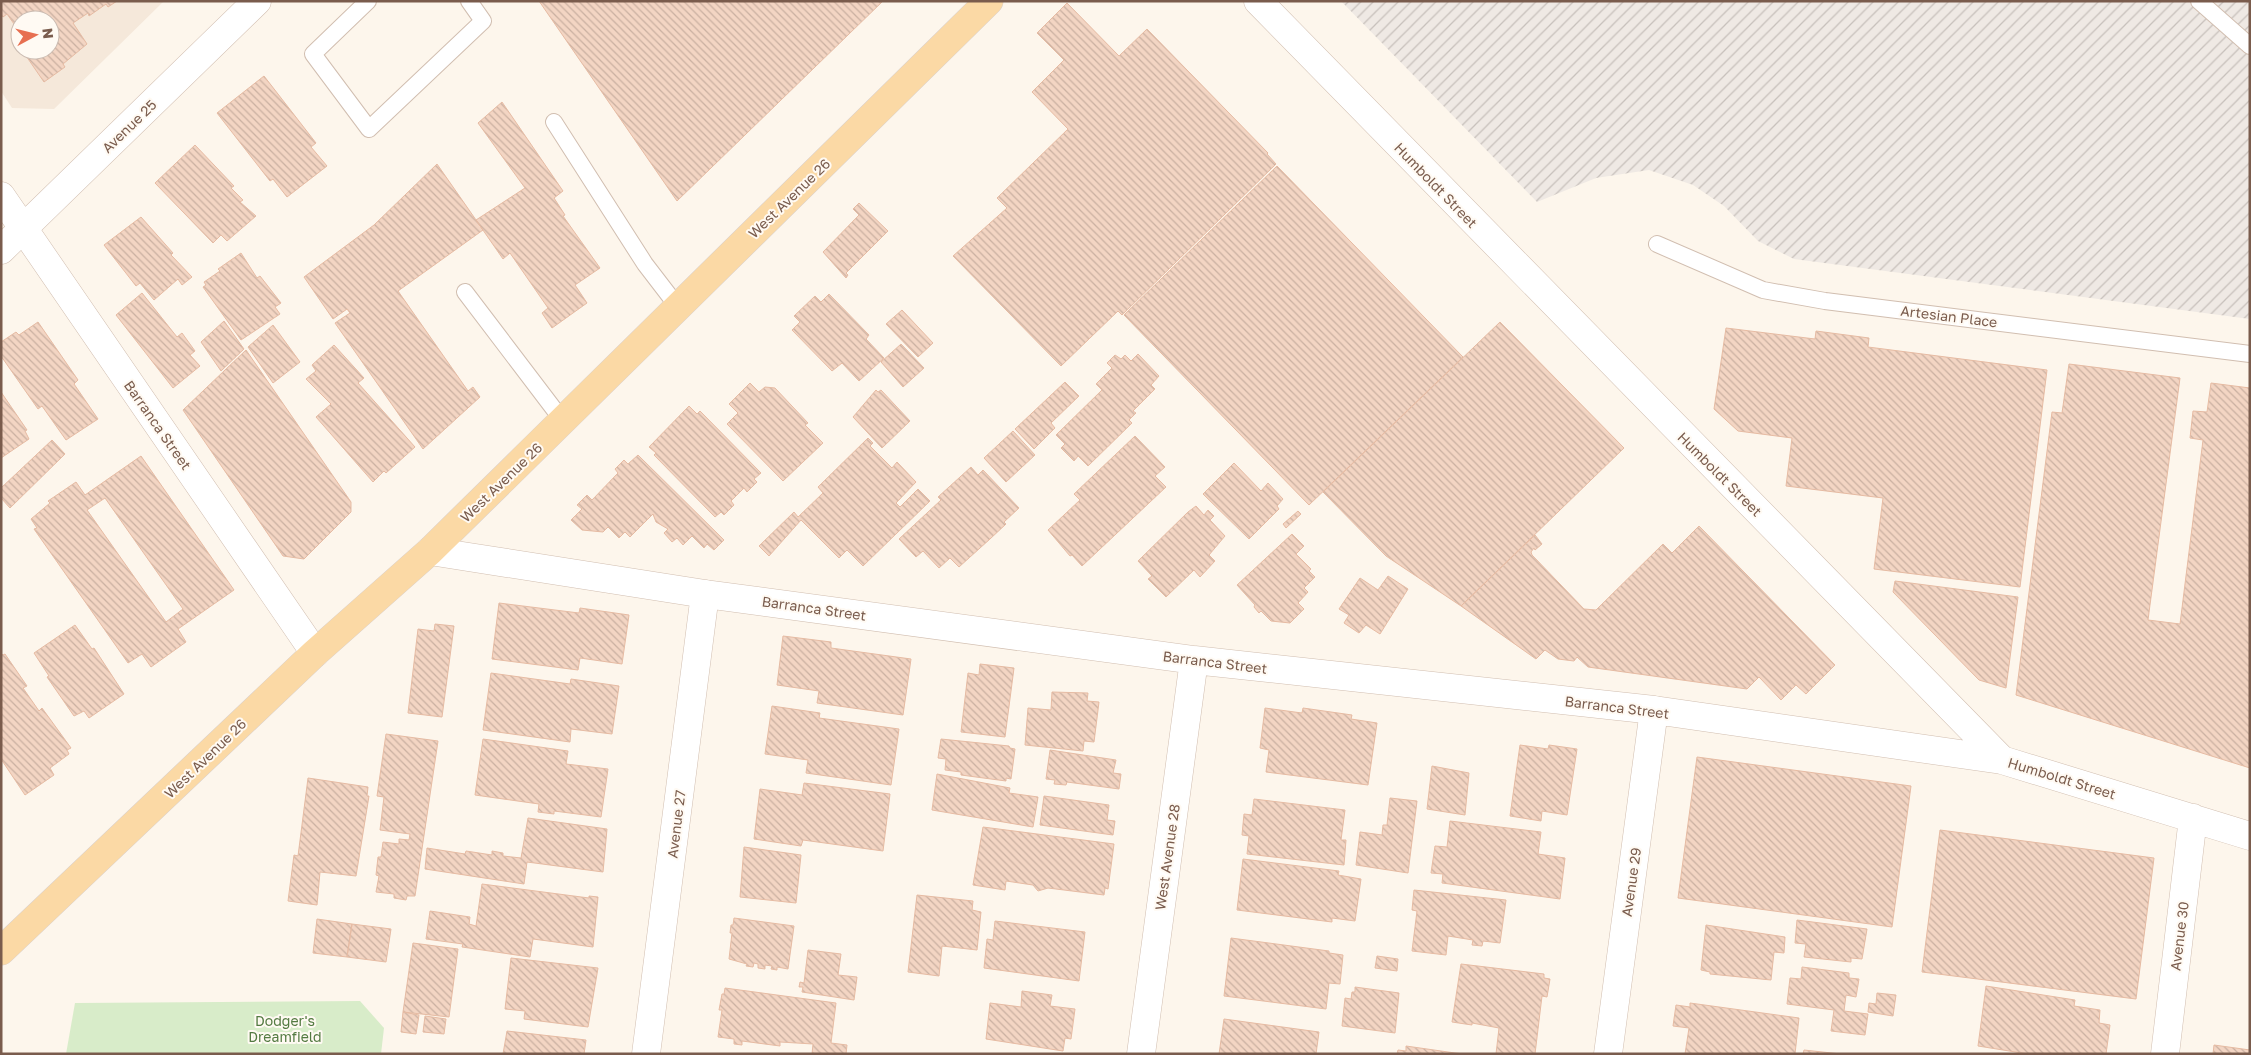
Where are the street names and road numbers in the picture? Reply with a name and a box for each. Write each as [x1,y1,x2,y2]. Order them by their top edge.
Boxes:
street label: Avenue 25 [98,96,160,156]
street label: Humboldt Street [1391,139,1481,231]
street label: West Avenue 26 [745,155,833,241]
street label: Artesian Place [1900,302,1998,330]
street label: Barranca Street [121,377,195,473]
street label: Humboldt Street [1674,428,1766,520]
street label: West Avenue 26 [457,439,545,525]
street label: Barranca Street [761,592,867,624]
street label: Barranca Street [1162,647,1268,677]
street label: Barranca Street [1564,692,1670,722]
street label: West Avenue 26 [161,715,249,801]
street label: Humboldt Street [2006,753,2118,803]
street label: Avenue 27 [663,789,689,859]
street label: West Avenue 28 [1151,803,1183,911]
street label: Avenue 29 [1618,846,1644,918]
street label: Avenue 30 [2166,900,2192,972]

